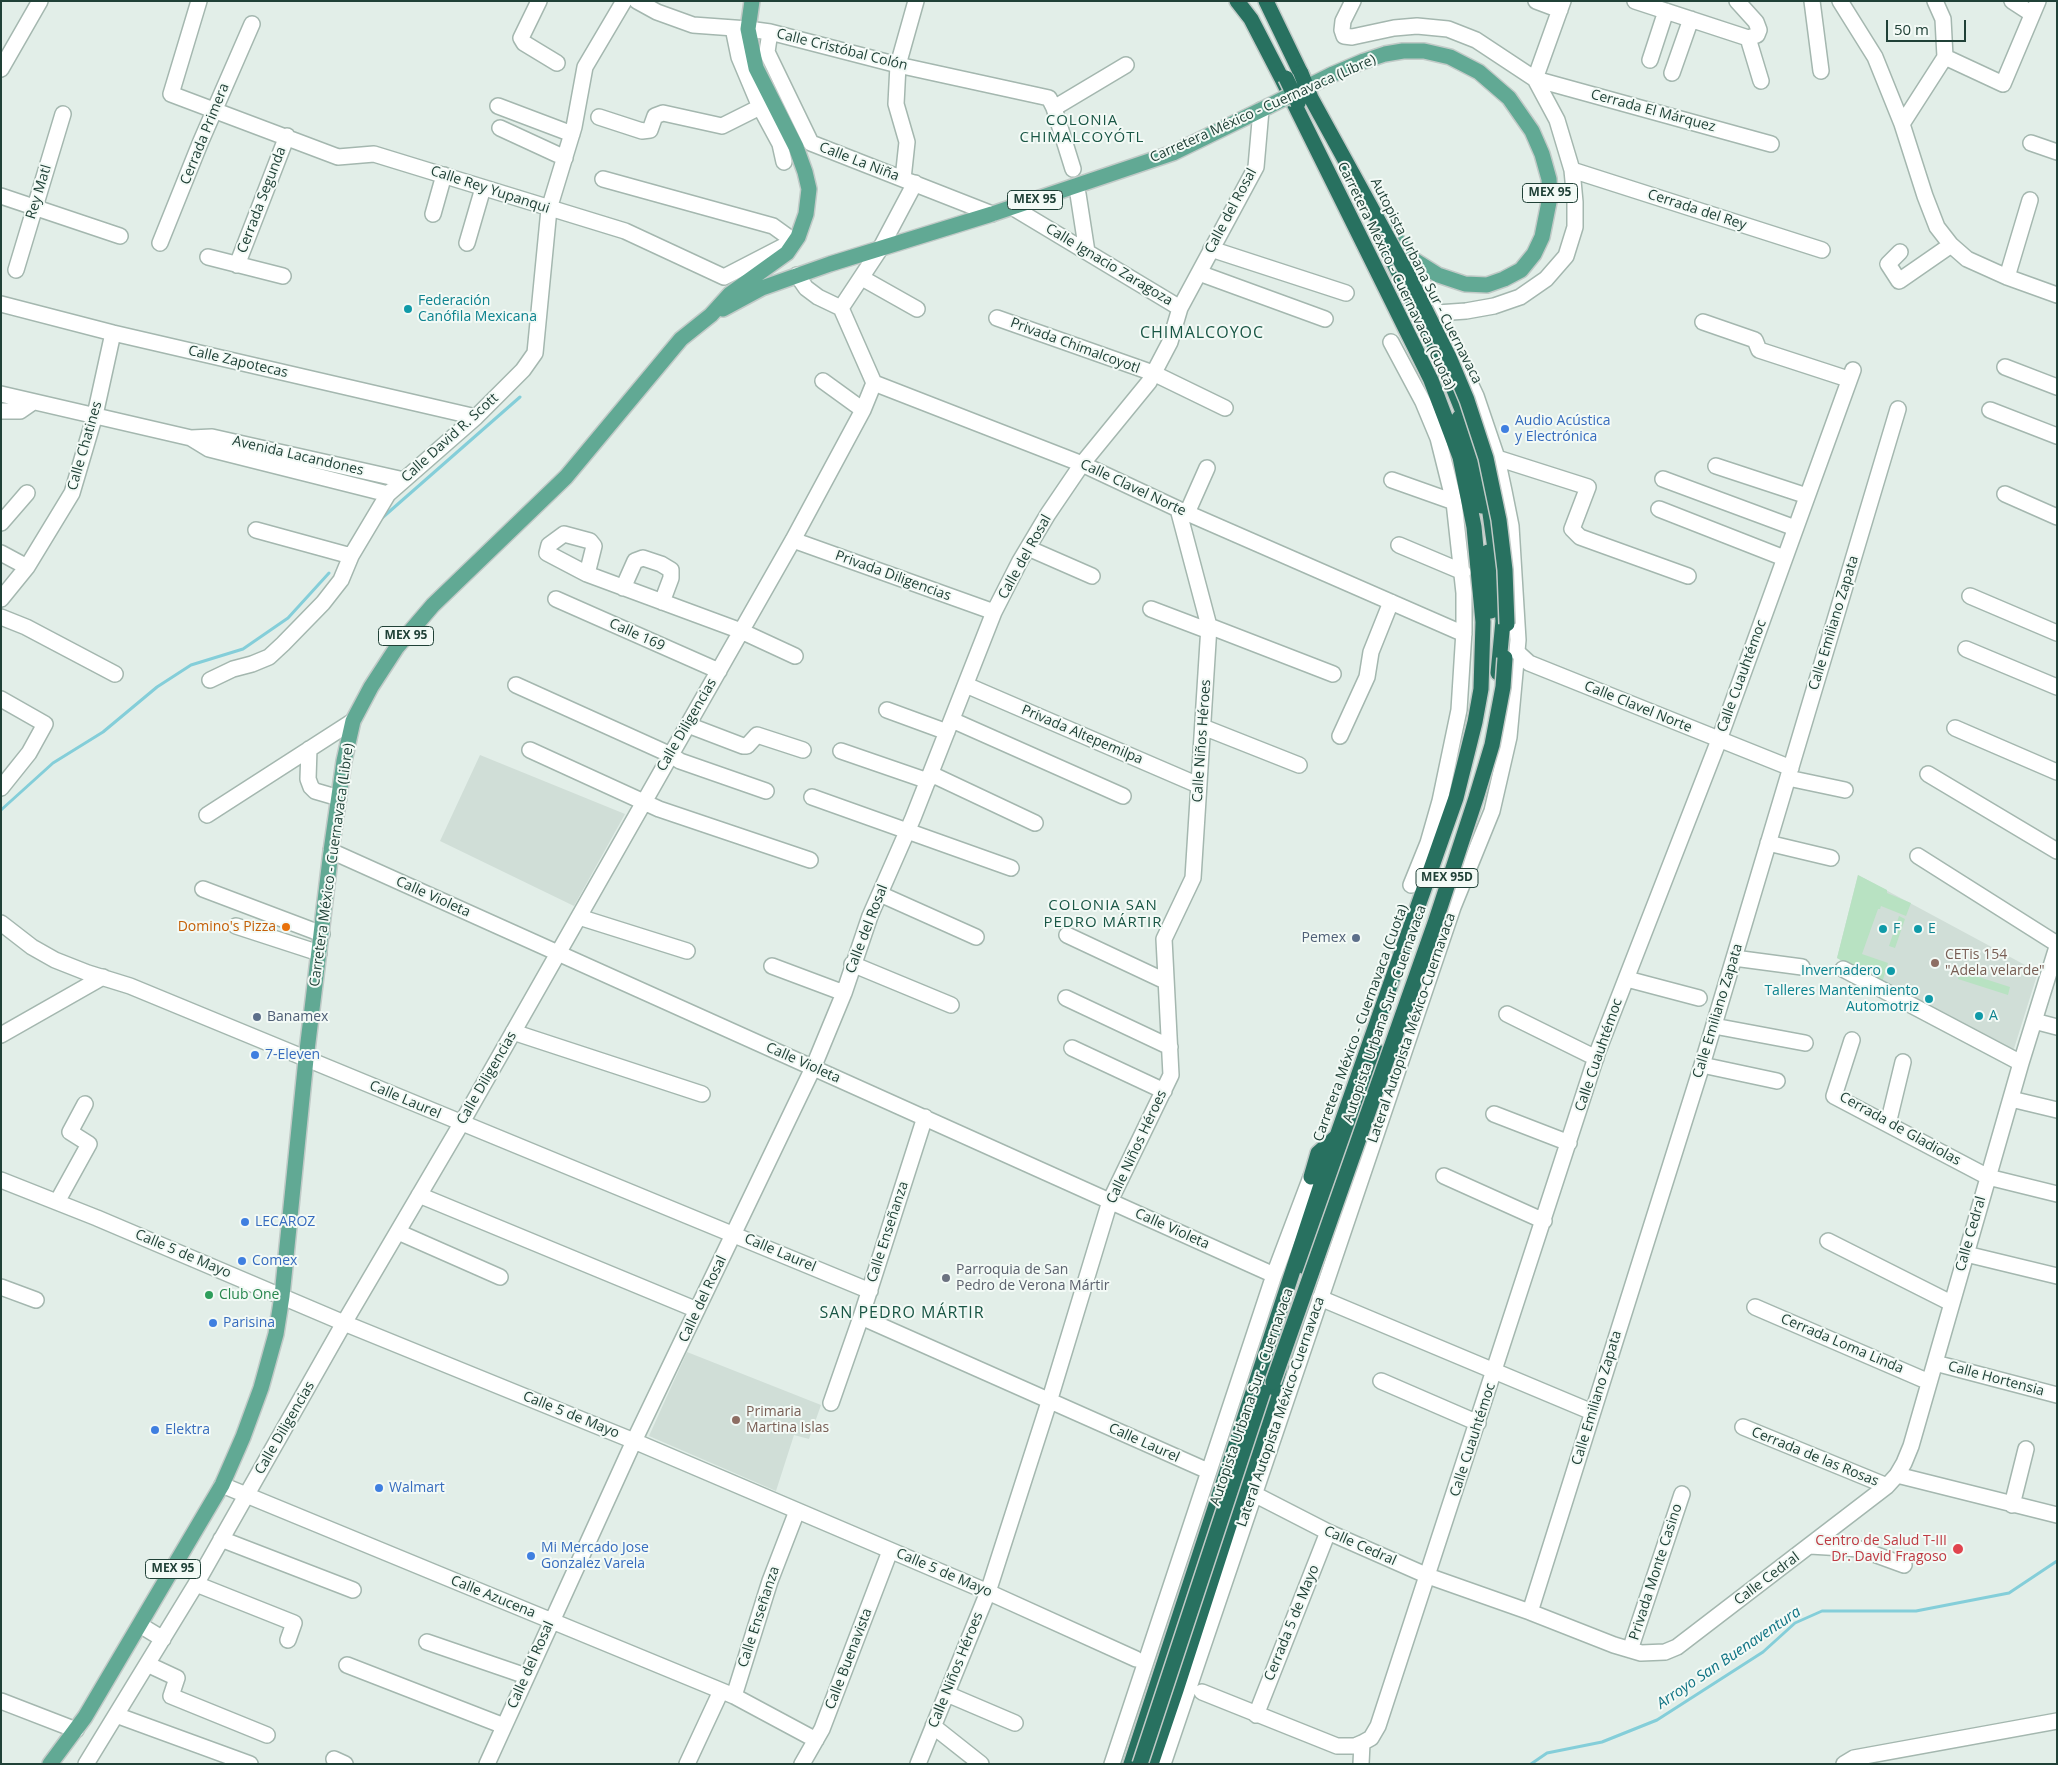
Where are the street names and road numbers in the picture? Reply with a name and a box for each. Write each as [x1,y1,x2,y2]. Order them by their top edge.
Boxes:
street label: Calle Cristóbal Colón [775,26,909,74]
street label: Carretera México - Cuernavaca (Libre) [1147,51,1379,167]
street label: Cerrada Primera [177,81,233,187]
street label: Cerrada El Márquez [1589,86,1717,136]
street label: Calle La Niña [817,139,901,185]
street label: Cerrada Segunda [234,144,290,256]
street label: Carretera México - Cuernavaca (Cuota) [1333,159,1459,393]
street label: Rey Matl [23,163,55,221]
street label: Calle Rey Yupanqui [428,163,552,217]
street label: Calle del Rosal [1202,166,1260,256]
street label: Autopista Urbana Sur - Cuernavaca [1367,175,1485,387]
road number: MEX 95 [1522,184,1578,202]
street label: Cerrada del Rey [1645,186,1749,234]
road number: MEX 95 [1008,190,1062,210]
street label: Calle Ignacio Zaragoza [1043,220,1175,310]
street label: Privada Chimalcoyotl [1008,315,1142,377]
street label: Calle Zapotecas [186,342,290,382]
street label: Calle David R. Scott [398,390,502,486]
street label: Calle Chatines [64,399,106,493]
street label: Avenida Lacandones [231,433,365,479]
street label: Calle Clavel Norte [1077,456,1189,520]
street label: Calle del Rosal [995,512,1055,602]
street label: Privada Diligencias [833,547,953,605]
street label: Calle Emiliano Zapata [1806,554,1862,692]
street label: Calle 169 [607,615,667,655]
street label: Calle Cuauhtémoc [1714,617,1770,735]
road number: MEX 95 [378,626,434,646]
street label: Calle Diligencias [654,675,720,775]
street label: Calle Clavel Norte [1582,678,1694,736]
street label: Calle Niños Héroes [1189,679,1215,803]
street label: Privada Altepemilpa [1019,702,1145,768]
street label: Carretera México - Cuernavaca (Libre) [307,742,357,988]
road number: MEX 95D [1416,868,1478,888]
street label: Calle Violeta [393,873,473,921]
street label: Calle del Rosal [842,882,892,976]
street label: Carretera México - Cuernavaca (Cuota) [1310,902,1412,1144]
street label: Autopista Urbana Sur - Cuernavaca [1340,903,1430,1125]
street label: Lateral Autopista México-Cuernavaca [1365,911,1459,1145]
street label: Calle Emiliano Zapata [1690,942,1746,1080]
street label: Calle Cuauhtémoc [1572,996,1626,1114]
street label: Calle Diligencias [454,1028,520,1128]
street label: Calle Violeta [763,1039,843,1087]
street label: Calle Laurel [367,1077,443,1123]
street label: Calle Niños Héroes [1103,1088,1171,1206]
street label: Cerrada de Gladiolas [1836,1089,1964,1169]
street label: Calle Enseñanza [864,1179,912,1285]
street label: Calle Cedral [1952,1194,1990,1274]
street label: Calle Violeta [1132,1205,1212,1253]
street label: Calle 5 de Mayo [132,1226,234,1282]
street label: Calle Laurel [742,1230,818,1276]
street label: Calle del Rosal [676,1253,730,1345]
street label: Autopista Urbana Sur - Cuernavaca [1207,1286,1297,1508]
street label: Lateral Autopista México-Cuernavaca [1234,1295,1328,1529]
street label: Cerrada Loma Linda [1778,1311,1906,1377]
street label: Calle Emiliano Zapata [1569,1329,1625,1467]
street label: Calle Hortensia [1946,1358,2046,1400]
street label: Calle Diligencias [252,1378,318,1478]
street label: Calle Cuauhtémoc [1447,1381,1499,1499]
street label: Calle 5 de Mayo [520,1388,622,1442]
street label: Calle Laurel [1106,1420,1182,1466]
street label: Cerrada de las Rosas [1749,1424,1881,1490]
street label: Privada Monte Casino [1626,1502,1686,1642]
street label: Calle Cedral [1321,1523,1399,1569]
street label: Calle 5 de Mayo [893,1545,995,1601]
street label: Calle Cedral [1731,1549,1803,1609]
road number: MEX 95 [146,1560,200,1578]
street label: Cerrada 5 de Mayo [1261,1563,1323,1683]
street label: Calle Enseñanza [735,1564,783,1670]
street label: Calle Azucena [448,1572,538,1622]
street label: Calle Buenavista [822,1606,876,1712]
street label: Calle Niños Héroes [925,1610,987,1730]
street label: Calle del Rosal [504,1619,558,1711]

